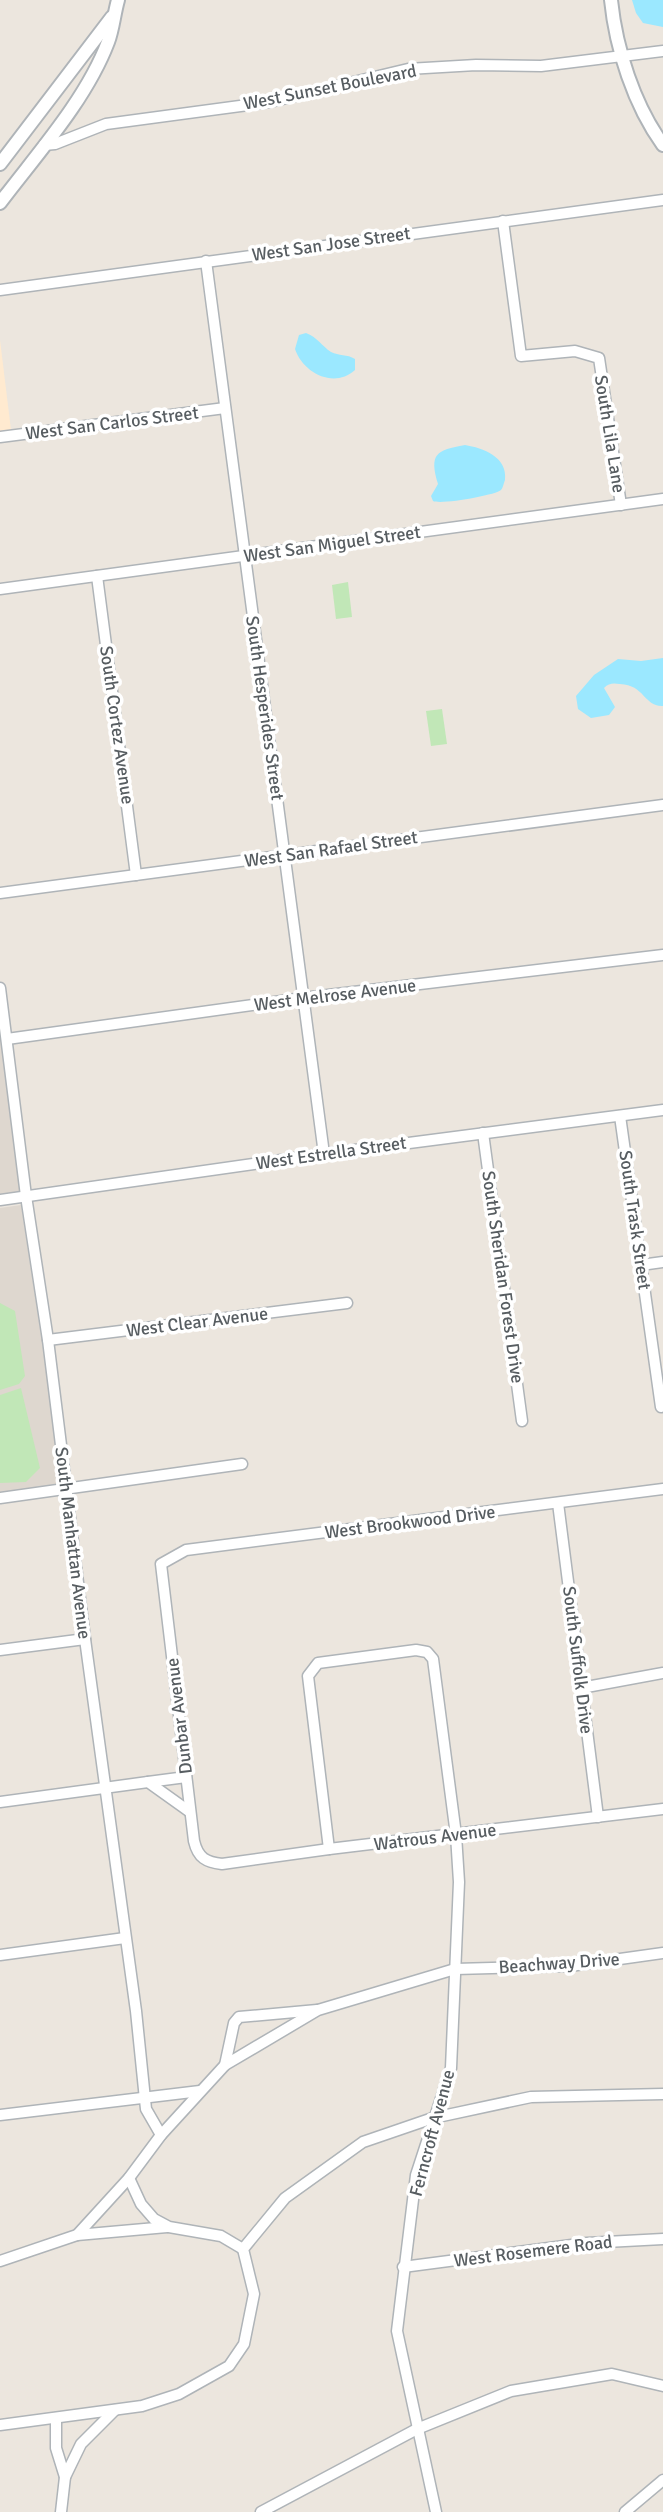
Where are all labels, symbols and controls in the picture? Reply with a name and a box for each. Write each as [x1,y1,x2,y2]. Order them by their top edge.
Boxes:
street label: West Sunset Boulevard [242,59,418,115]
street label: West San Jose Street [250,222,412,266]
street label: South Lila Lane [590,374,630,494]
street label: West San Carlos Street [24,401,200,445]
street label: West San Miguel Street [242,521,422,567]
street label: South Hesperides Street [241,614,289,802]
street label: South Cortez Avenue [95,644,139,806]
street label: West San Rafael Street [243,826,419,872]
street label: West Melrose Avenue [253,974,417,1016]
street label: West Estrella Street [254,1132,408,1174]
street label: South Trask Street [614,1149,656,1291]
street label: South Sheridan Forest Drive [477,1169,529,1385]
street label: West Clear Avenue [125,1302,269,1342]
street label: South Manhattan Avenue [50,1446,96,1640]
street label: West Brookwood Drive [323,1501,497,1543]
street label: South Suffolk Drive [558,1585,598,1735]
street label: Dunbar Avenue [161,1657,197,1775]
street label: Watrous Avenue [372,1819,498,1855]
street label: Beachway Drive [498,1948,620,1978]
street label: Ferncroft Avenue [405,2067,459,2199]
street label: West Rosemere Road [452,2230,614,2272]

